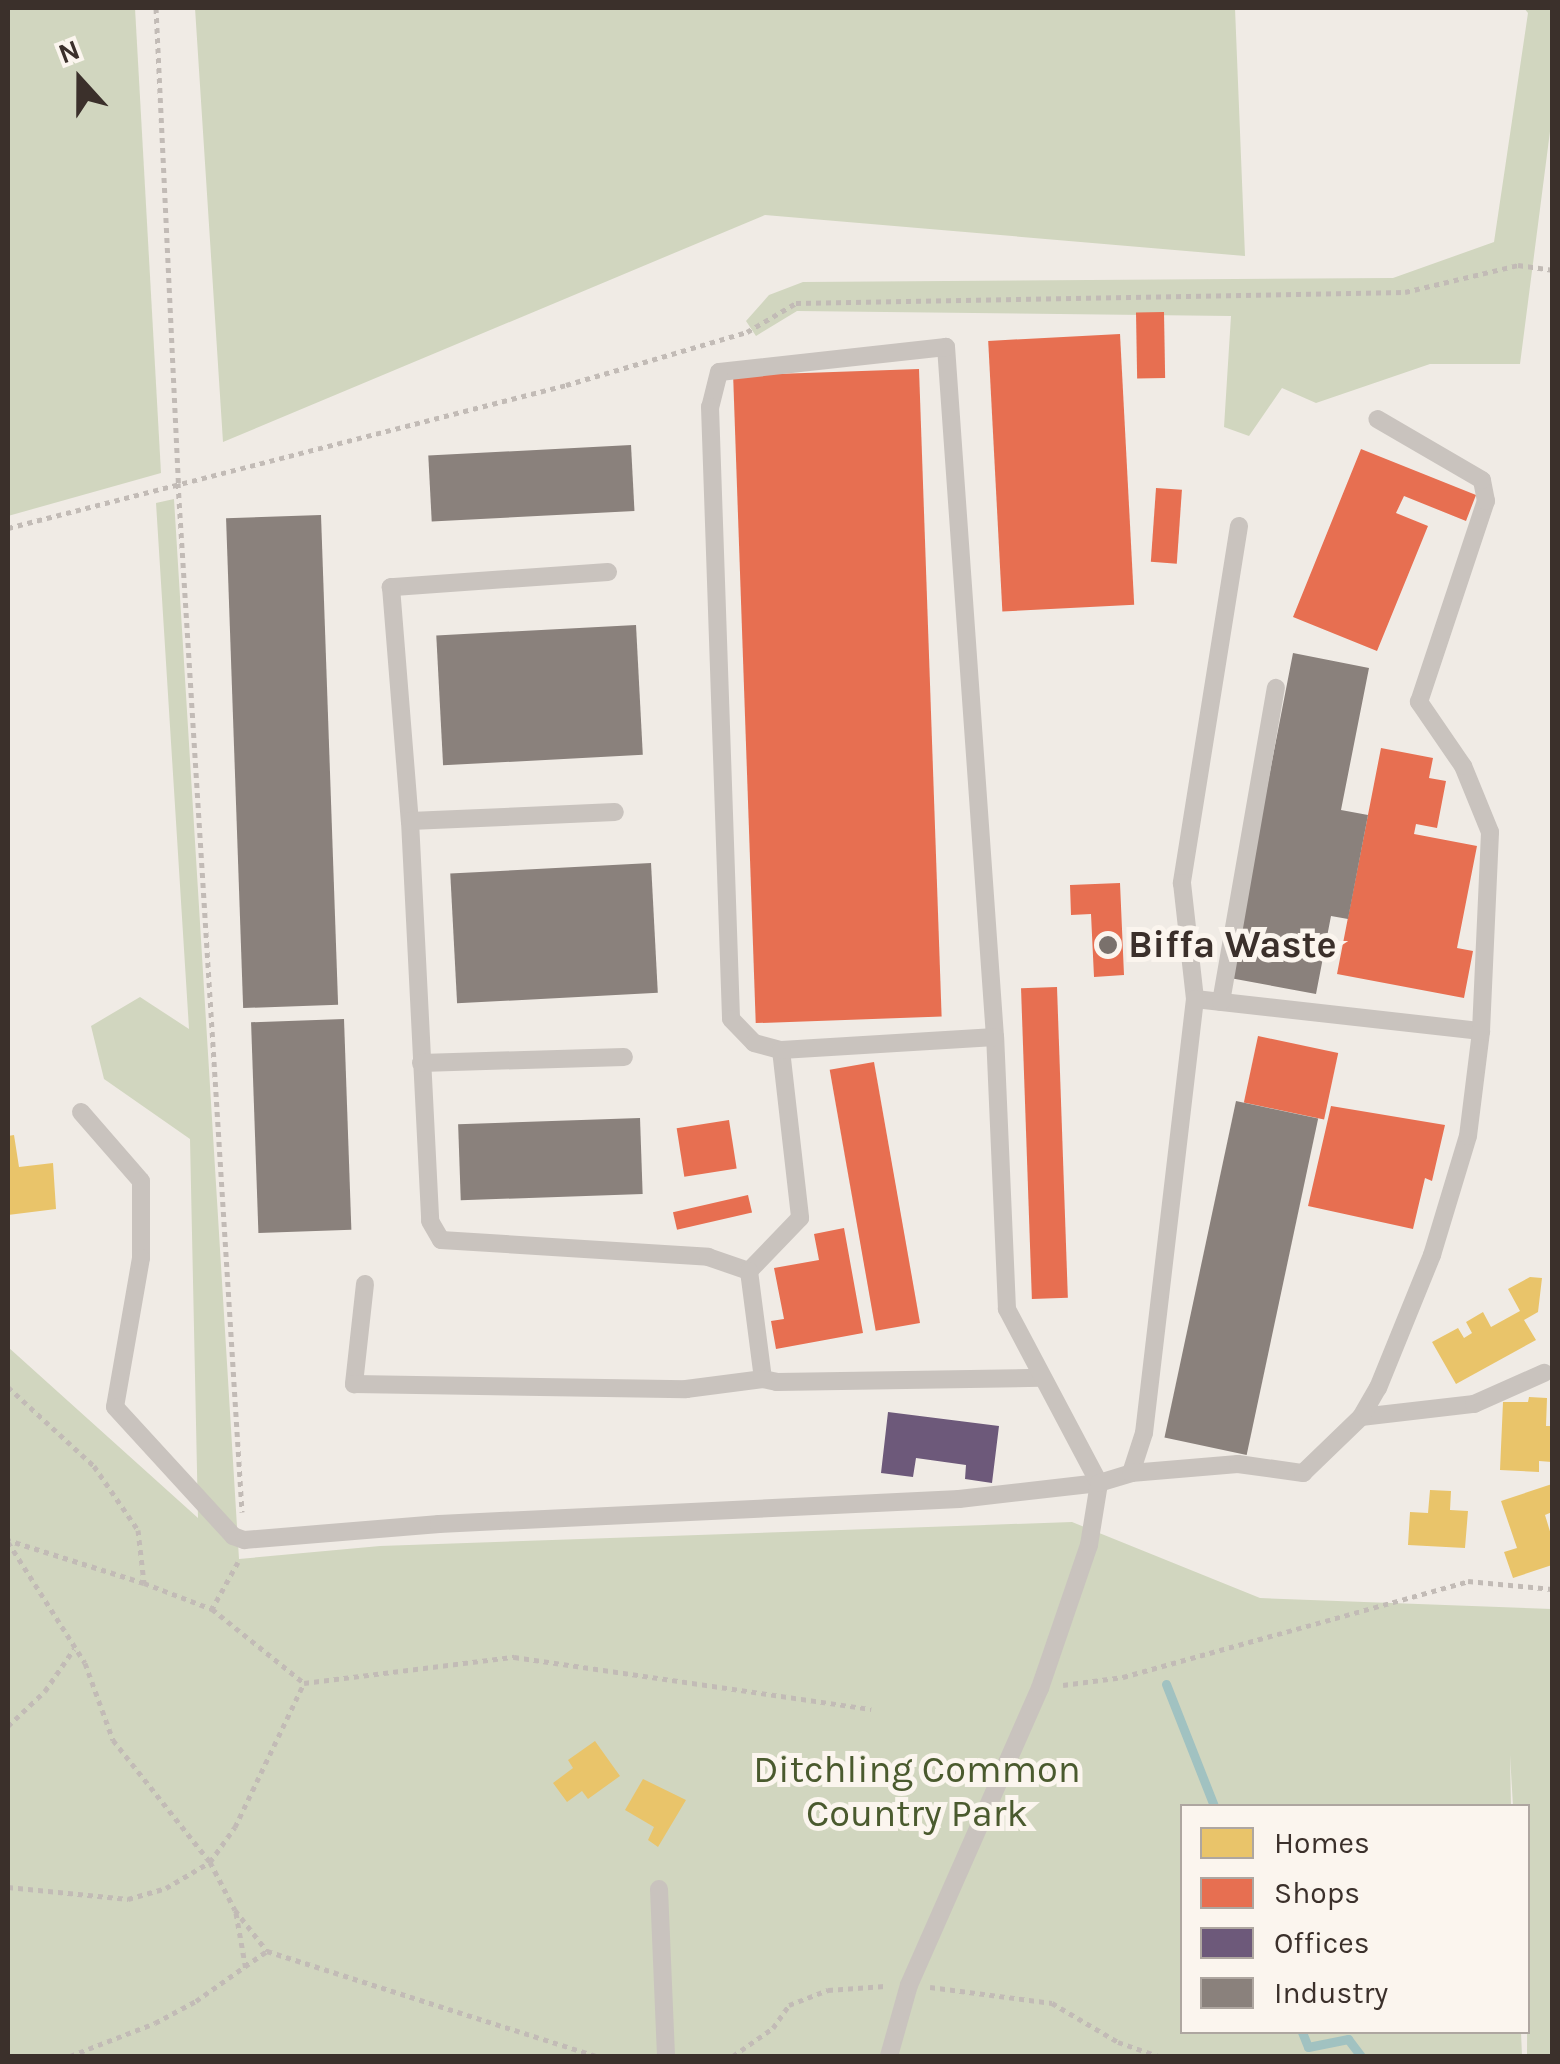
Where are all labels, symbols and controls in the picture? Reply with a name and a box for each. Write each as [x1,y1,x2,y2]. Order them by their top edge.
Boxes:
north arrow [30,30,130,130]
text: N [54,33,84,71]
place label: Biffa Waste [1128,922,1337,968]
marker: Biffa Waste [1097,934,1119,956]
park label: Ditchling Common Country Park [753,1747,1081,1836]
legend [1180,1804,1530,2034]
text: Homes [1274,1825,1370,1861]
text: Shops [1274,1875,1360,1911]
text: Offices [1274,1925,1370,1961]
text: Industry [1274,1975,1388,2011]

